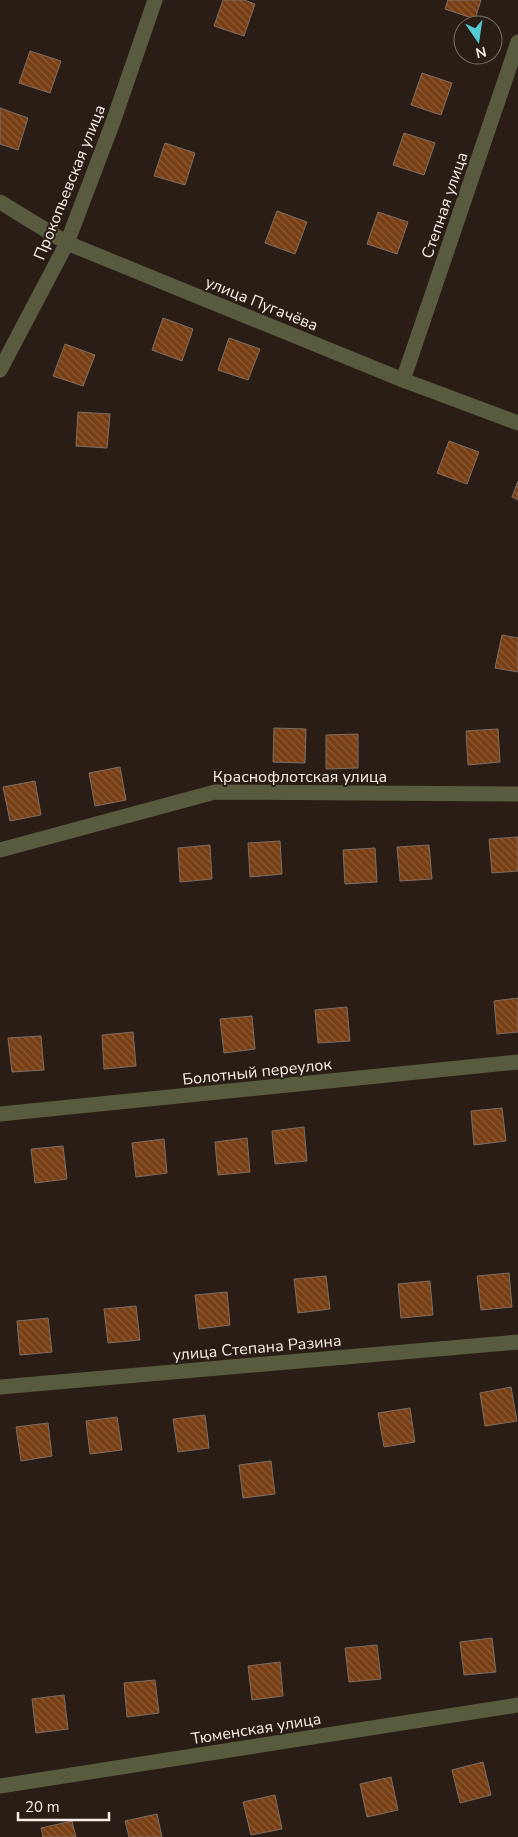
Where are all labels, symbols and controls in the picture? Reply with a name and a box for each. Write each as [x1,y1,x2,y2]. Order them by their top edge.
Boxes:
north arrow [453,15,503,65]
text: N [474,42,488,63]
street label: Прокопьевская улица [29,102,111,263]
street label: Степная улица [416,149,473,262]
street label: улица Пугачёва [202,271,321,337]
street label: Краснофлотская улица [213,766,387,788]
street label: Болотный переулок [181,1053,333,1091]
street label: улица Степана Разина [172,1330,342,1366]
street label: Тюменская улица [190,1708,323,1750]
scale bar [18,1790,109,1822]
text: 20 m [25,1797,60,1817]

